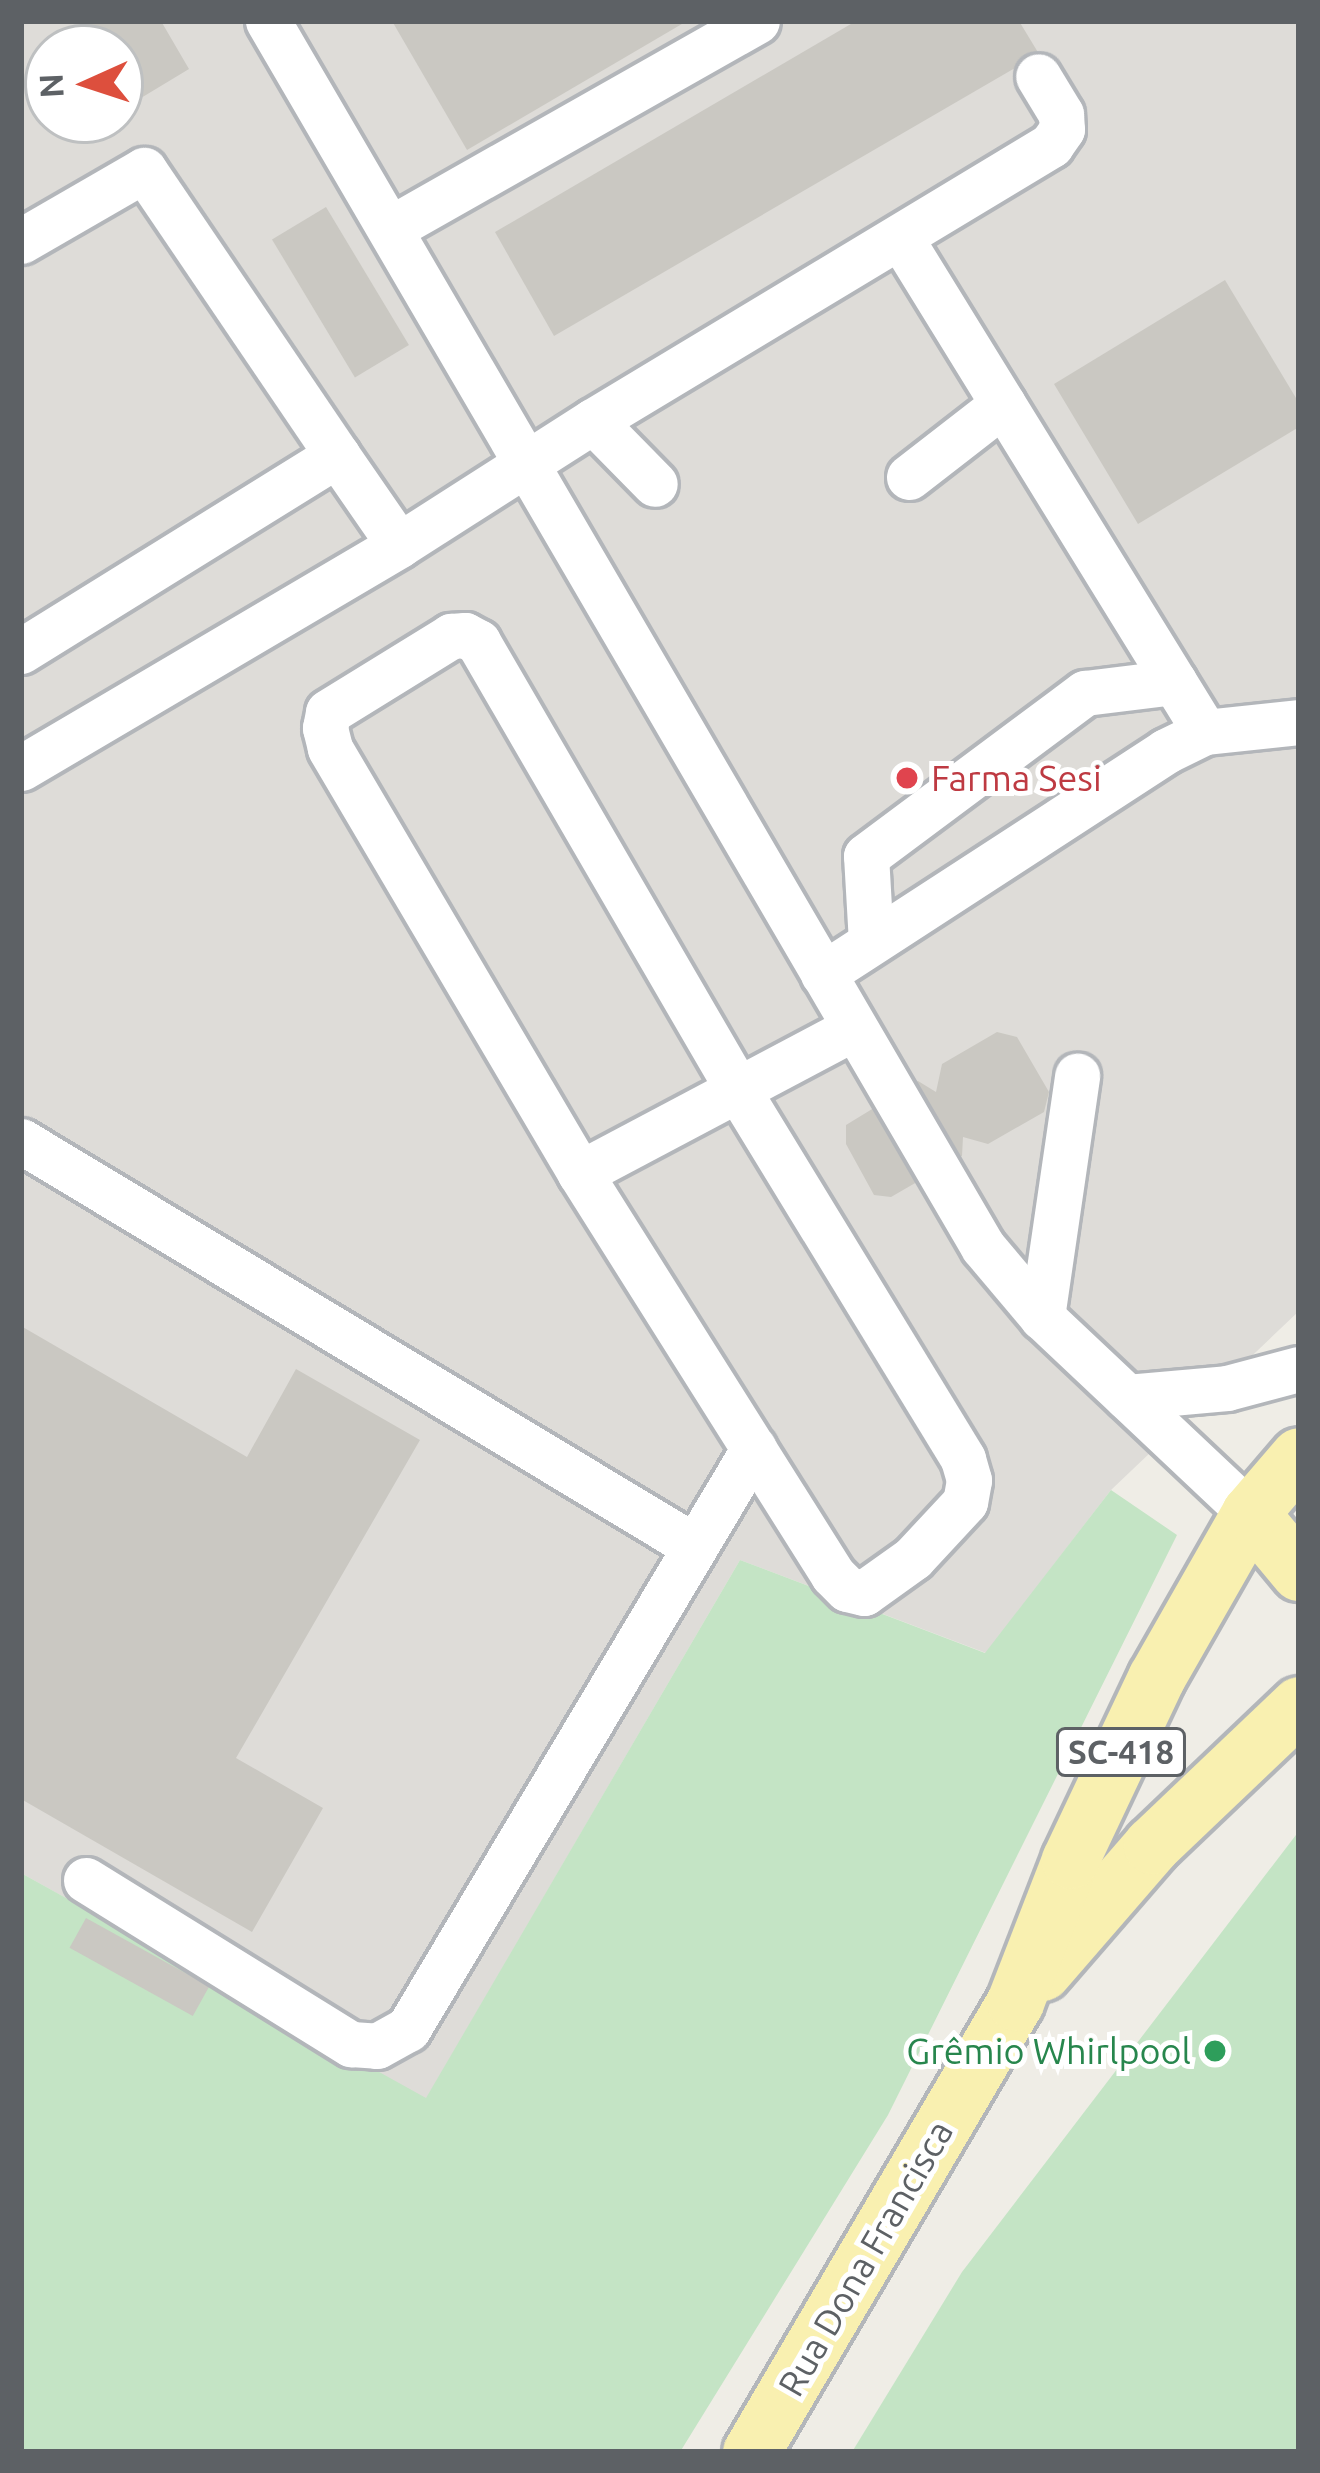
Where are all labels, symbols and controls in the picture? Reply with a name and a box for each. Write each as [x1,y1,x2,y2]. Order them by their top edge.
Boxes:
north arrow [24,24,144,144]
text: N [31,72,70,99]
place label: Farma Sesi [931,756,1102,800]
marker: Farma Sesi [894,765,920,791]
road number: SC-418 [1055,1725,1187,1779]
place label: Grêmio Whirlpool [906,2029,1191,2073]
marker: Grêmio Whirlpool [1202,2038,1228,2064]
street label: Rua Dona Francisca [769,2113,961,2403]

